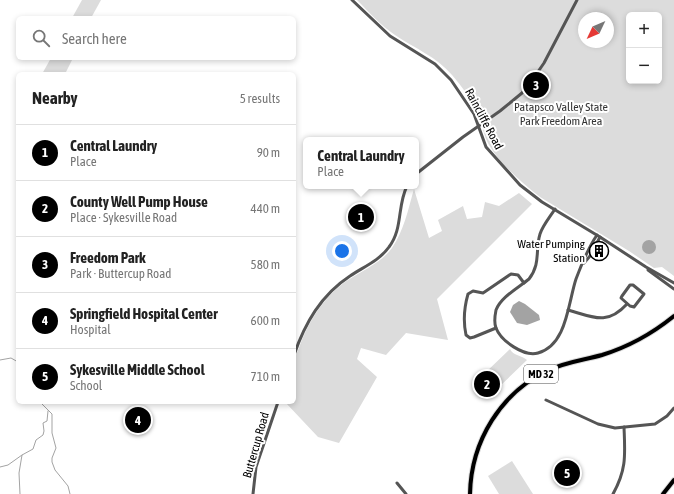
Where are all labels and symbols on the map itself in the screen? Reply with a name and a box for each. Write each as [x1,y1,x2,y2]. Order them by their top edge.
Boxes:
north arrow [578,12,614,48]
pin: 3 [523,70,549,100]
street label: Raincliffe Road [462,86,506,152]
park label: Patapsco Valley State Park Freedom Area [514,100,608,128]
pin: 1 [348,202,374,232]
place label: Water Pumping Station [517,237,586,265]
building icon: Water Pumping Station [588,240,610,262]
your location [332,241,352,261]
road number: MD 32 [524,365,558,383]
pin: 2 [474,369,500,399]
pin: 4 [125,405,151,435]
street label: Buttercup Road [240,411,272,479]
pin: 5 [554,458,580,488]

